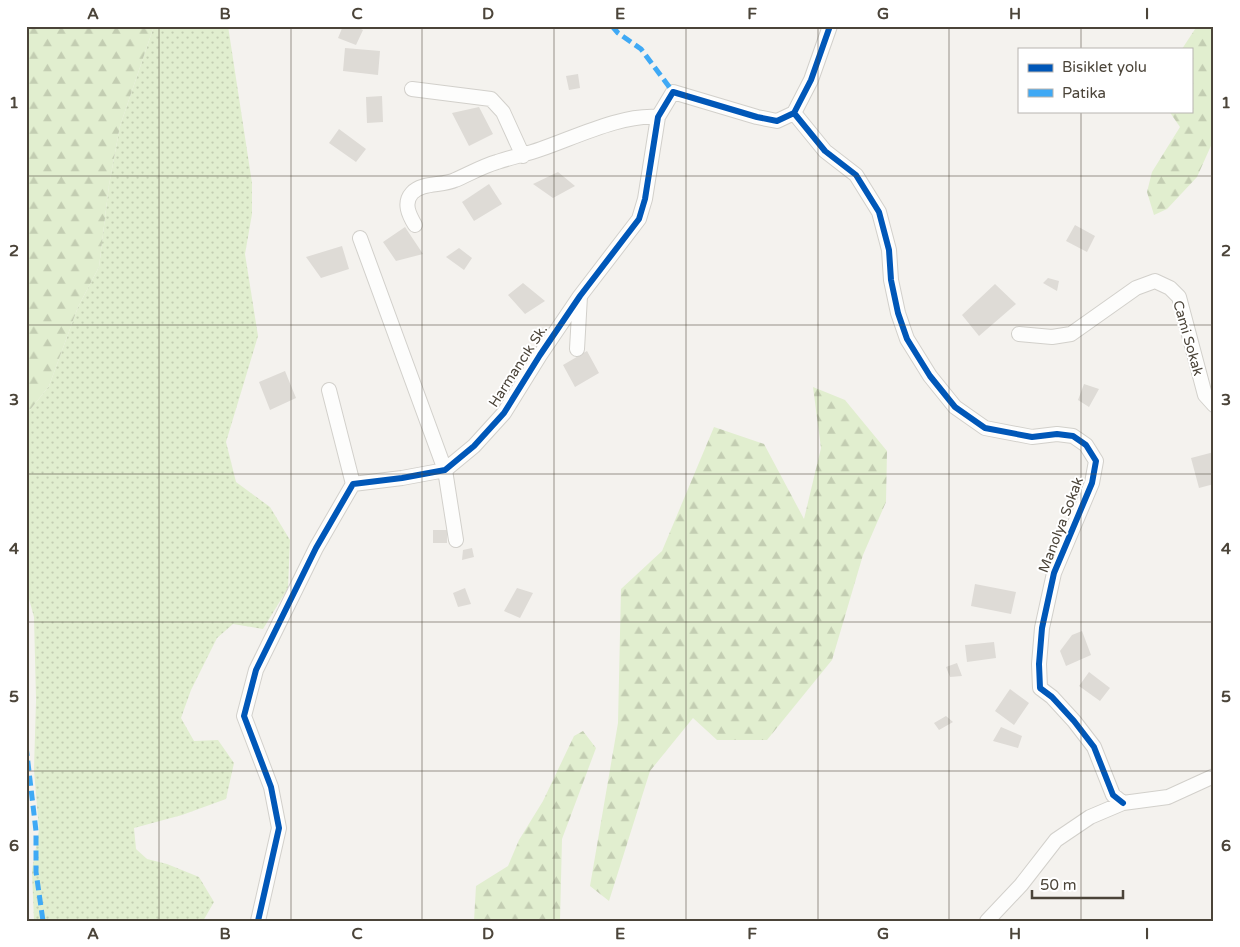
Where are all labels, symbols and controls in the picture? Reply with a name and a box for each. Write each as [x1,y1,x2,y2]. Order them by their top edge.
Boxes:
text: A [87,4,99,24]
text: B [219,4,231,24]
text: C [351,4,363,24]
text: D [482,4,494,24]
text: E [615,4,625,24]
text: F [747,4,757,24]
text: G [877,4,889,24]
text: H [1009,4,1021,24]
text: I [1145,4,1149,24]
legend [1018,48,1192,112]
text: Bisiklet yolu [1062,58,1147,76]
text: Patika [1062,84,1106,102]
text: 1 [9,93,19,113]
text: 1 [1221,93,1231,113]
text: 2 [9,241,19,261]
text: 2 [1221,241,1231,261]
street label: Cami Sokak [1169,298,1207,378]
street label: Harmancık Sk. [485,322,551,410]
text: 3 [9,390,19,410]
text: 3 [1221,390,1231,410]
street label: Manolya Sokak [1035,474,1087,575]
text: 4 [9,539,19,559]
text: 4 [1221,539,1231,559]
text: 5 [9,687,19,707]
text: 5 [1221,687,1231,707]
text: 6 [9,836,19,856]
text: 6 [1221,836,1231,856]
scale bar [1032,867,1124,899]
text: 50 m [1040,876,1077,894]
text: A [87,924,99,944]
text: B [219,924,231,944]
text: C [351,924,363,944]
text: D [482,924,494,944]
text: E [615,924,625,944]
text: F [747,924,757,944]
text: G [877,924,889,944]
text: H [1009,924,1021,944]
text: I [1145,924,1149,944]

